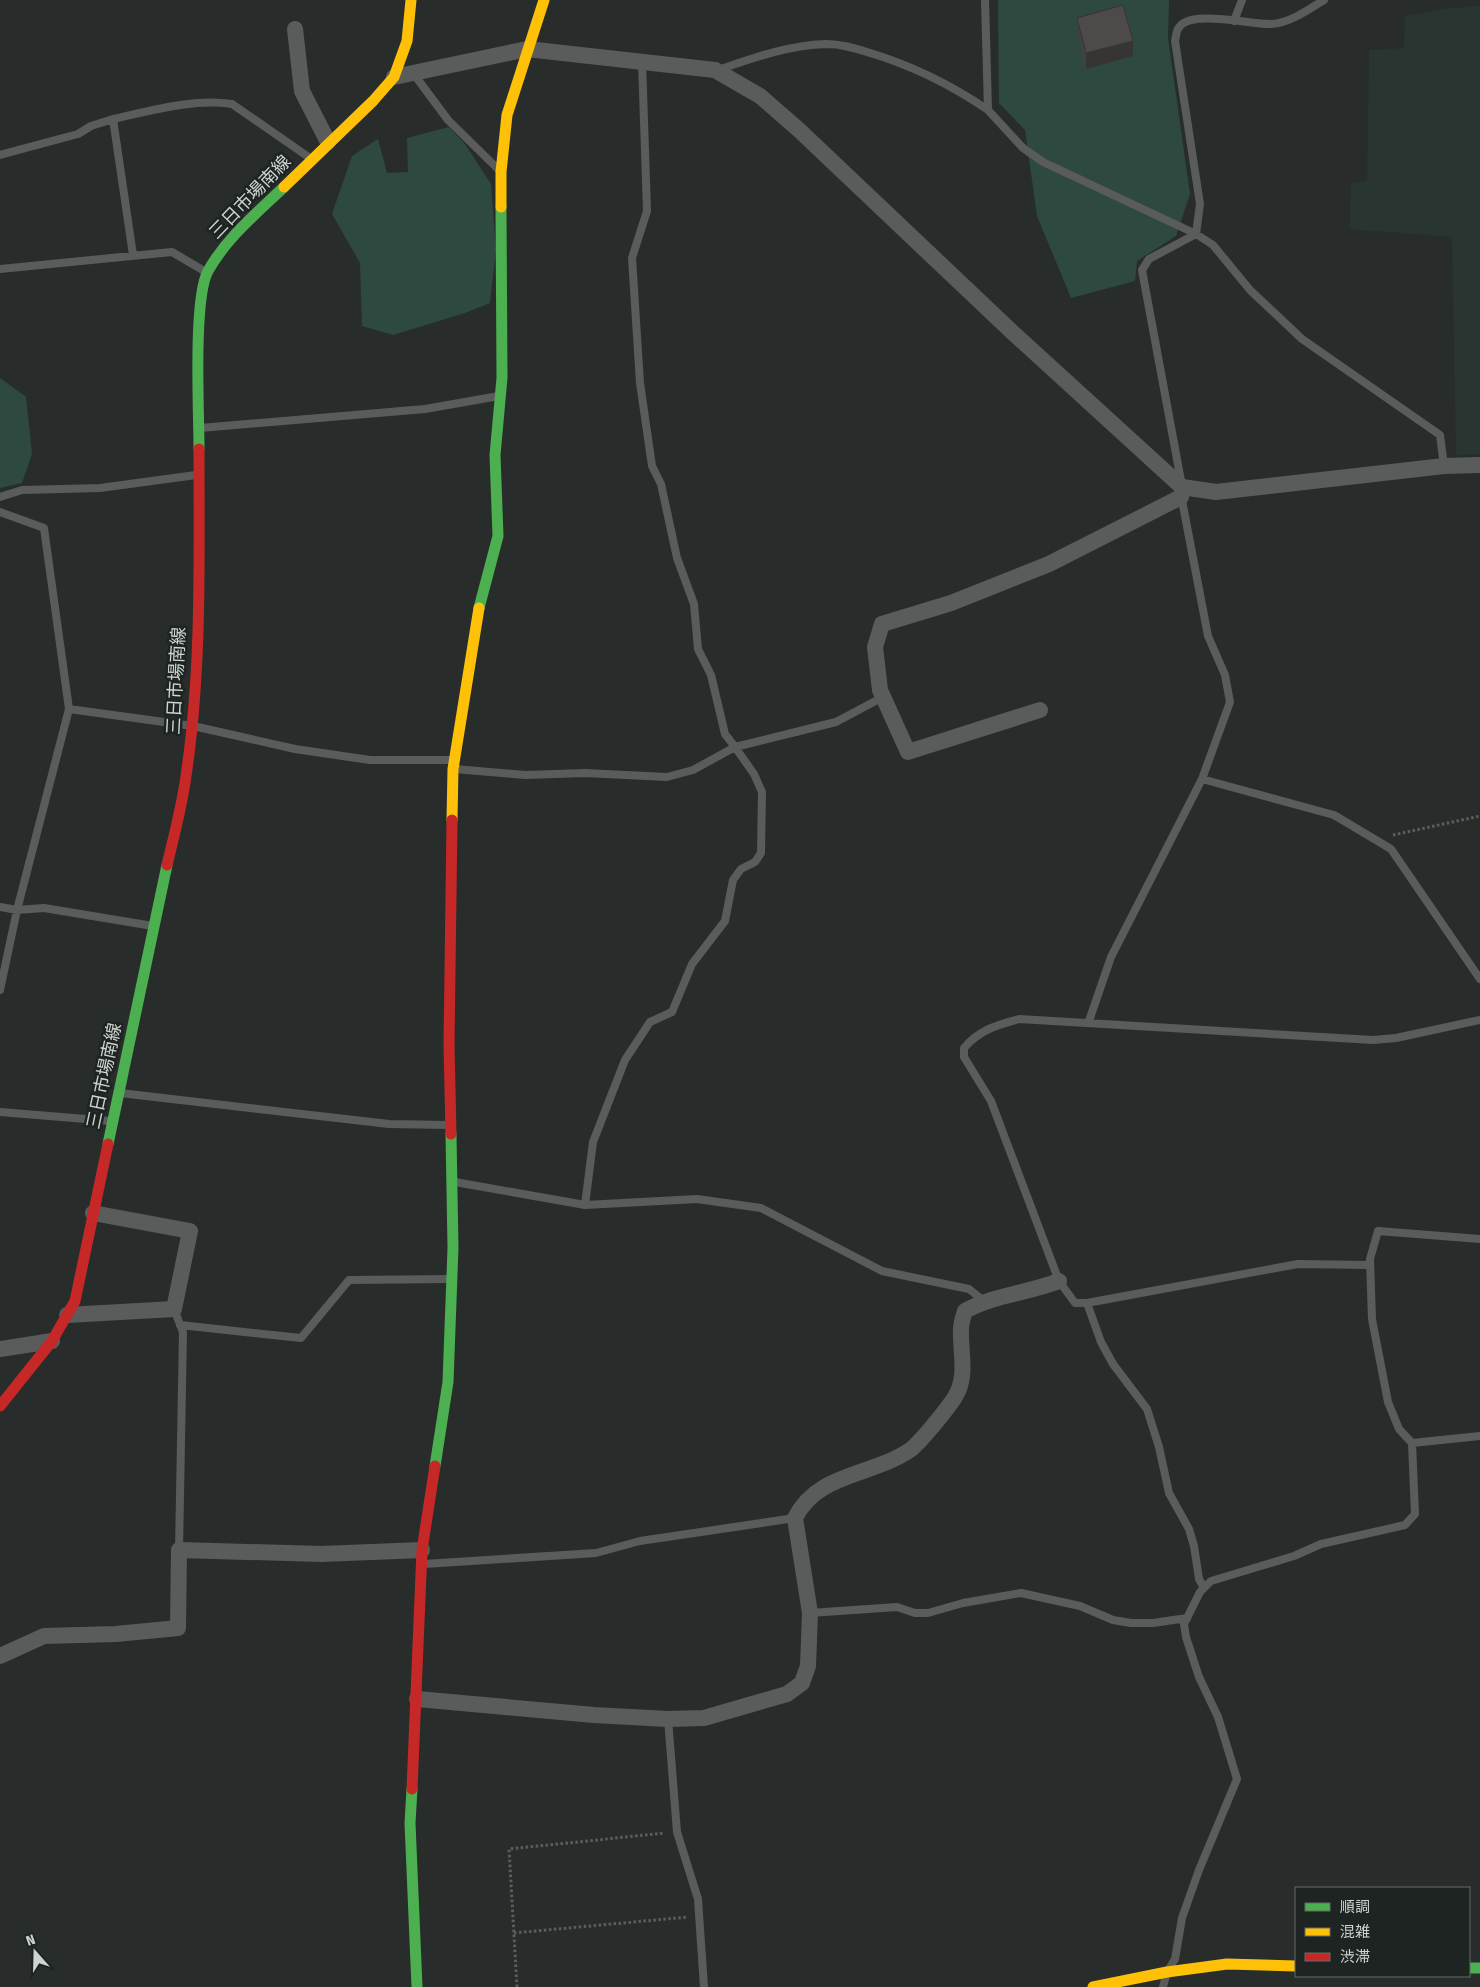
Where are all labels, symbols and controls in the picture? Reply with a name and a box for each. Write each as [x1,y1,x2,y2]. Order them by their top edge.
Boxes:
street label: 三日市場南線 [205,151,295,243]
street label: 三日市場南線 [162,626,190,736]
street label: 三日市場南線 [82,1021,126,1131]
legend [1295,1887,1470,1977]
text: 順調 [1340,1898,1370,1916]
text: 混雑 [1340,1923,1370,1941]
north arrow [10,1927,60,1977]
text: N [24,1931,38,1950]
text: 渋滞 [1340,1948,1370,1966]

